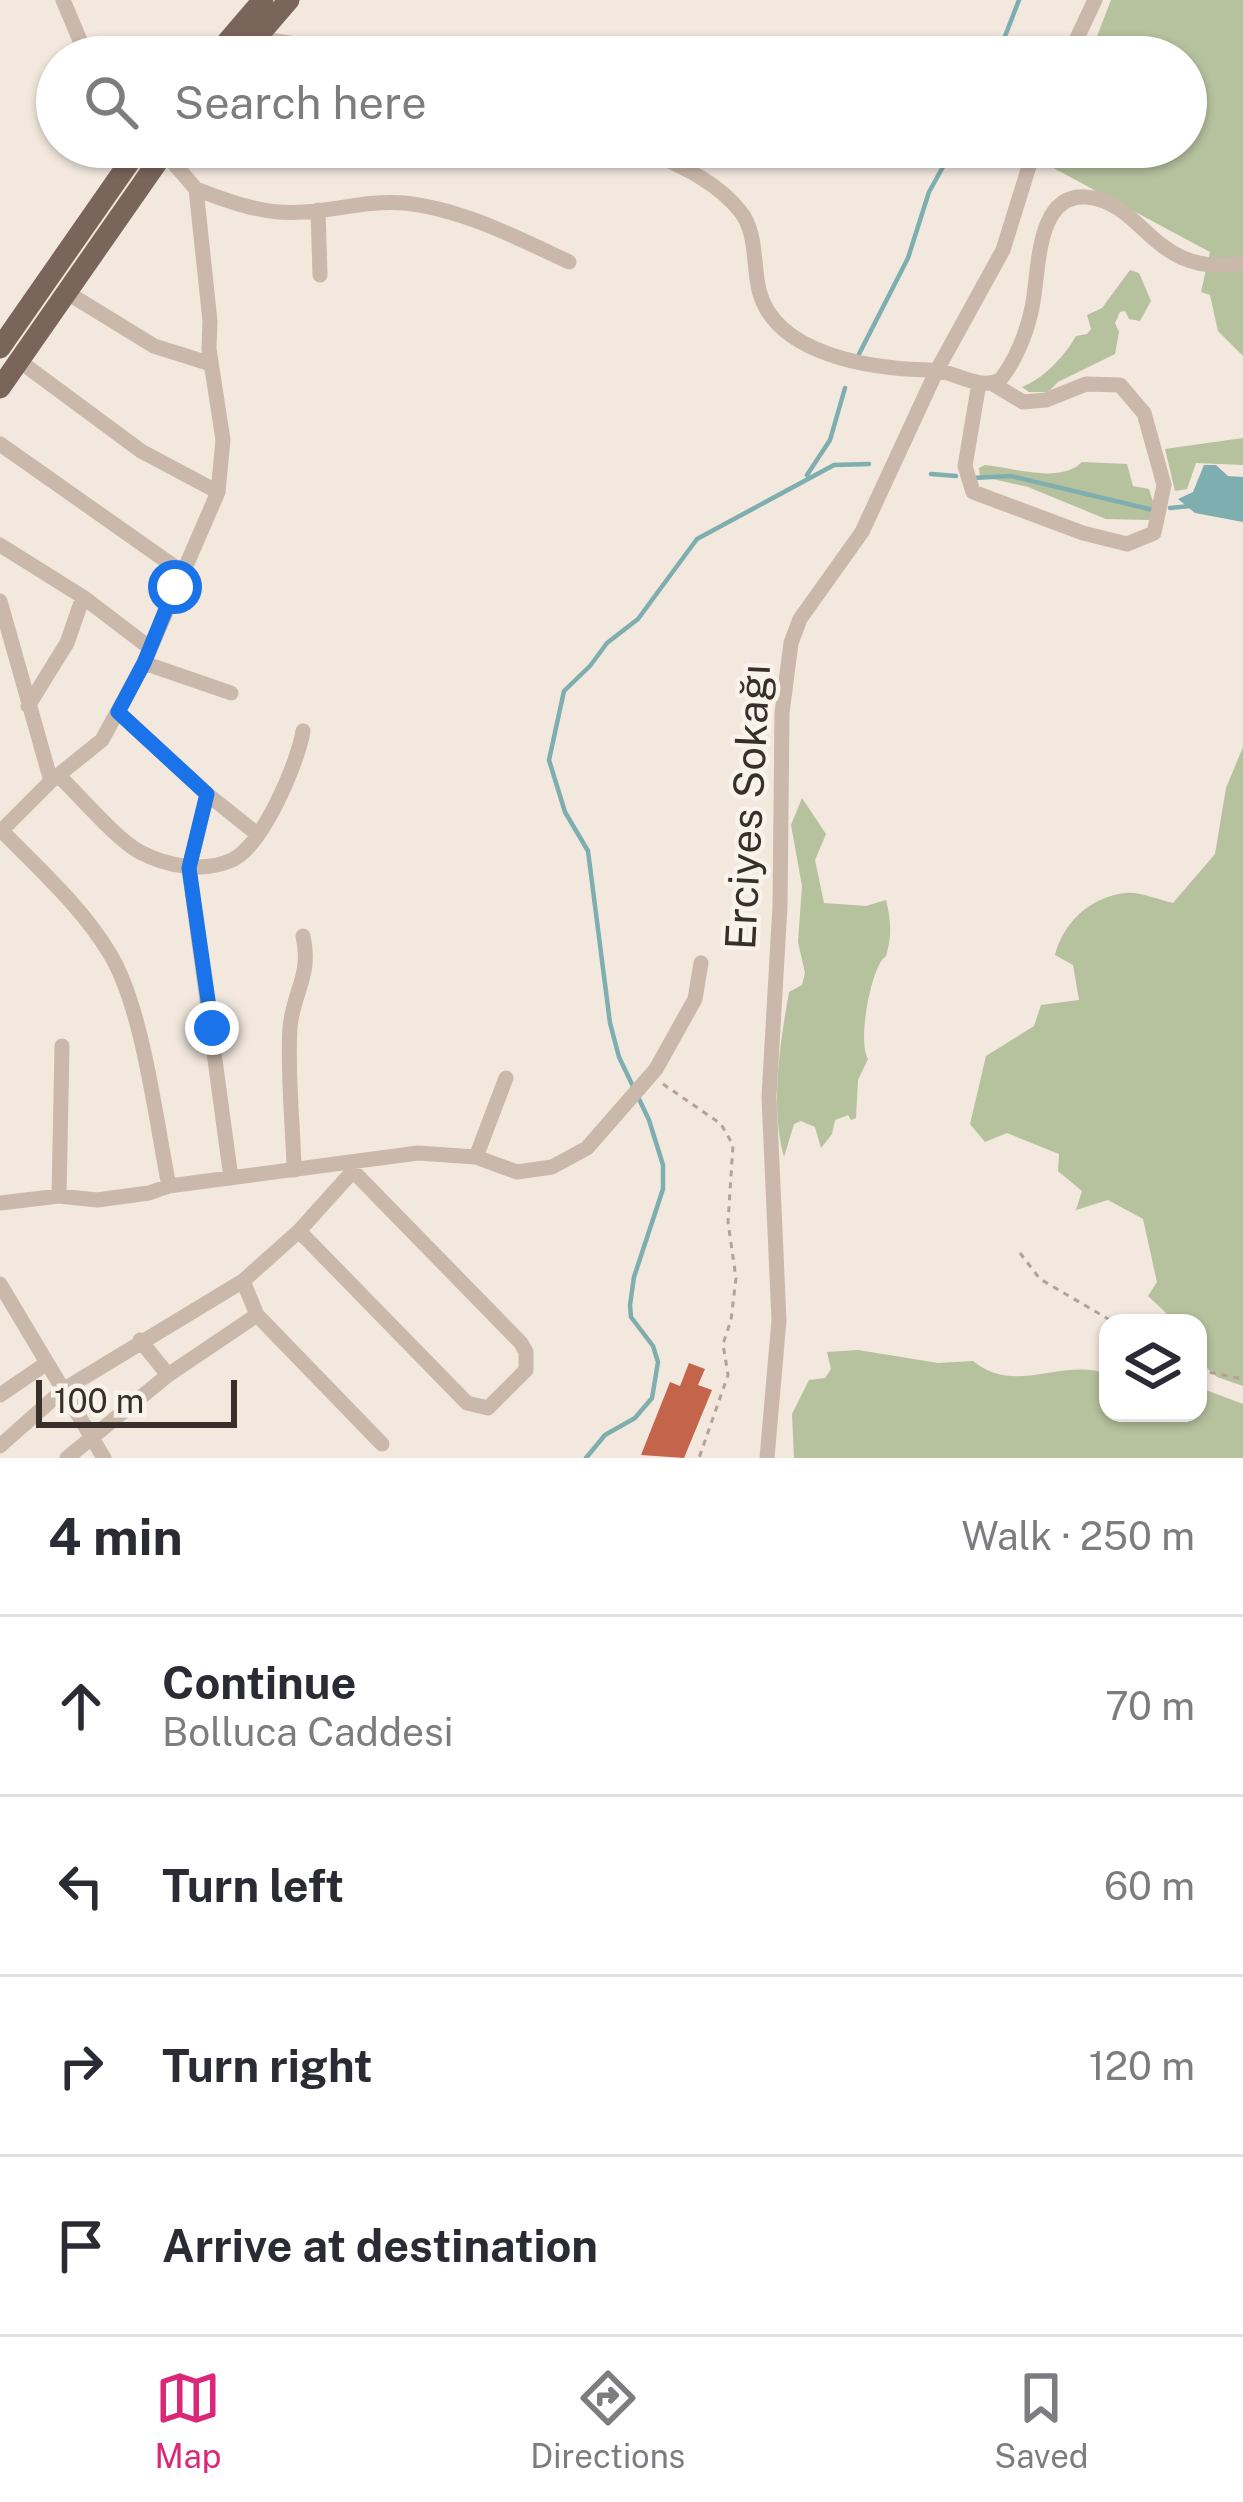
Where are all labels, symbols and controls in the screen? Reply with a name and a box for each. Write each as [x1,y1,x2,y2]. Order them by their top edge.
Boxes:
search box [36,36,1207,168]
icon: search [78,69,144,135]
text: Search here [174,76,427,129]
route start [148,560,202,614]
street label: Erciyes Sokağı [715,663,779,951]
route end [185,1001,239,1055]
map controls [1099,1314,1207,1422]
button: layers [1099,1314,1207,1422]
scale bar [36,1374,237,1427]
text: 100 m [54,1382,144,1420]
text: 4 min [48,1507,183,1566]
text: Walk · 250 m [961,1513,1195,1559]
text: Continue [162,1656,356,1709]
icon: ahead [48,1673,114,1739]
text: 70 m [1105,1683,1195,1729]
text: Bolluca Caddesi [162,1709,453,1755]
icon: left [48,1853,114,1919]
text: Turn left [162,1859,344,1912]
text: 60 m [1104,1863,1195,1909]
icon: right [48,2033,114,2099]
text: Turn right [162,2039,373,2092]
text: 120 m [1089,2043,1195,2089]
icon: arrive [48,2213,114,2279]
text: Arrive at destination [162,2219,598,2272]
tab: Map [154,2365,221,2475]
tab: Directions [530,2365,685,2475]
tab: Saved [994,2365,1089,2475]

